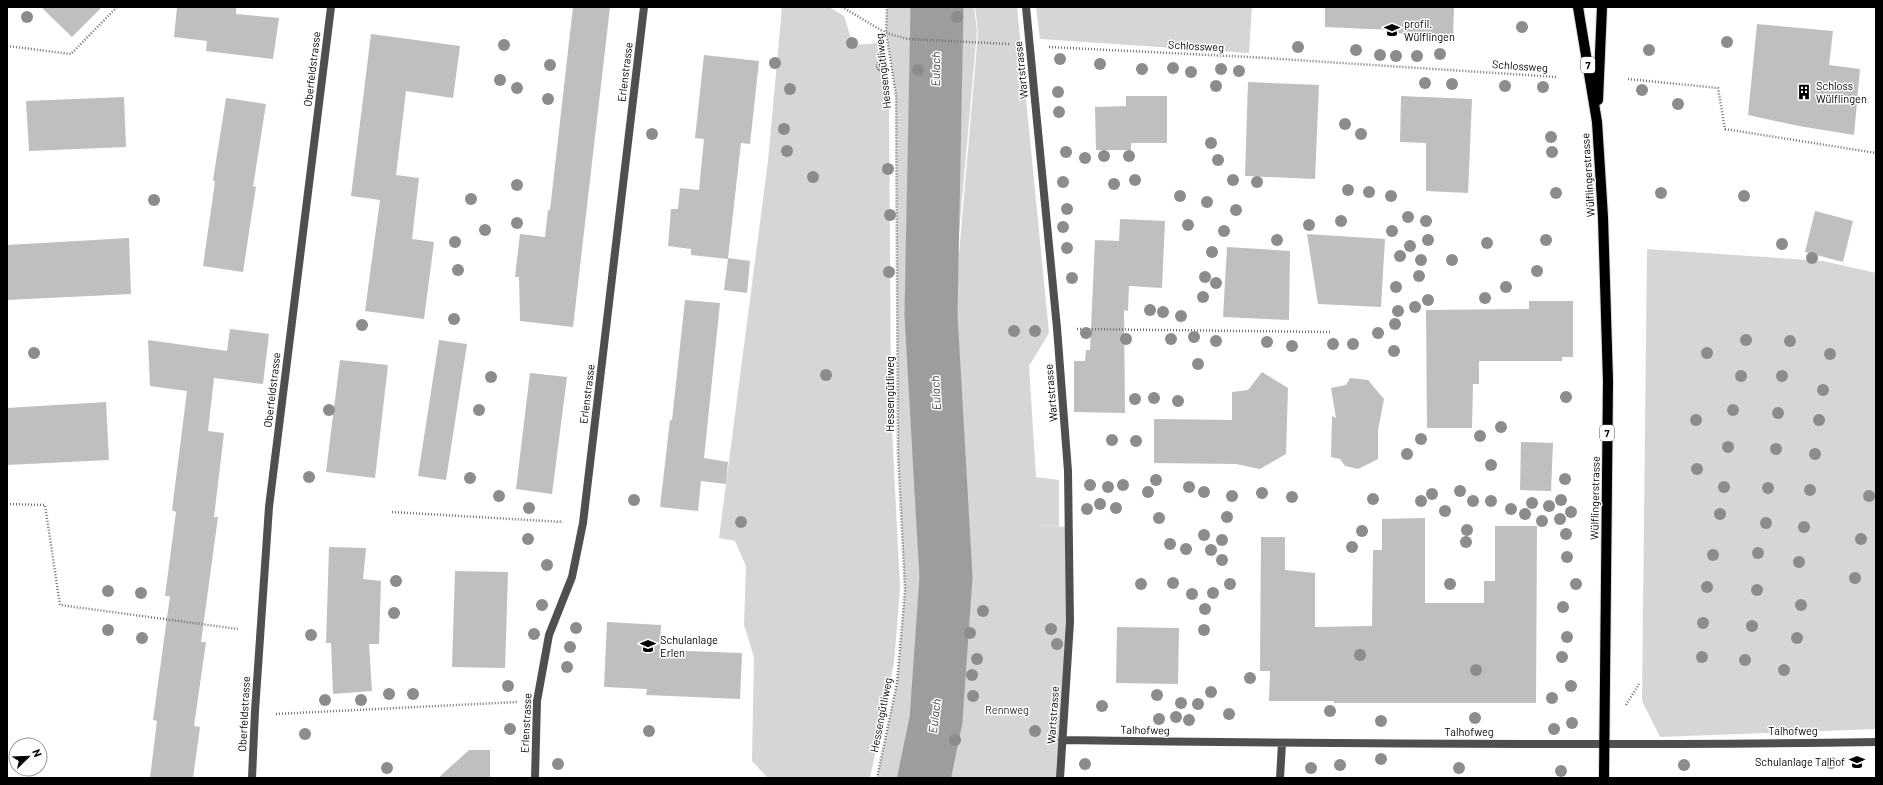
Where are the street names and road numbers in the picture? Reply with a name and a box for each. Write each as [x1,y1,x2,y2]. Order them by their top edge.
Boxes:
street label: Oberfeldstrasse [300,30,323,107]
street label: Hessengütliweg [872,33,893,109]
street label: Schlossweg [1168,38,1225,53]
street label: Wartstrasse [1011,40,1030,100]
street label: Erlenstrasse [614,41,635,103]
street label: Schlossweg [1492,57,1549,74]
road number: 7 [1581,57,1595,73]
street label: Wülflingerstrasse [1578,133,1597,217]
street label: Oberfeldstrasse [260,351,283,428]
street label: Hessengütliweg [883,356,896,432]
street label: Erlenstrasse [576,363,597,425]
street label: Wartstrasse [1041,363,1060,423]
road number: 7 [1600,425,1614,441]
street label: Wülflingerstrasse [1587,456,1602,540]
street label: Oberfeldstrasse [235,676,252,752]
street label: Hessengütliweg [867,676,894,753]
street label: Wartstrasse [1044,685,1061,744]
street label: Erlenstrasse [517,692,534,753]
street label: Talhofweg [1120,723,1170,736]
street label: Talhofweg [1768,724,1818,737]
street label: Talhofweg [1444,725,1494,738]

